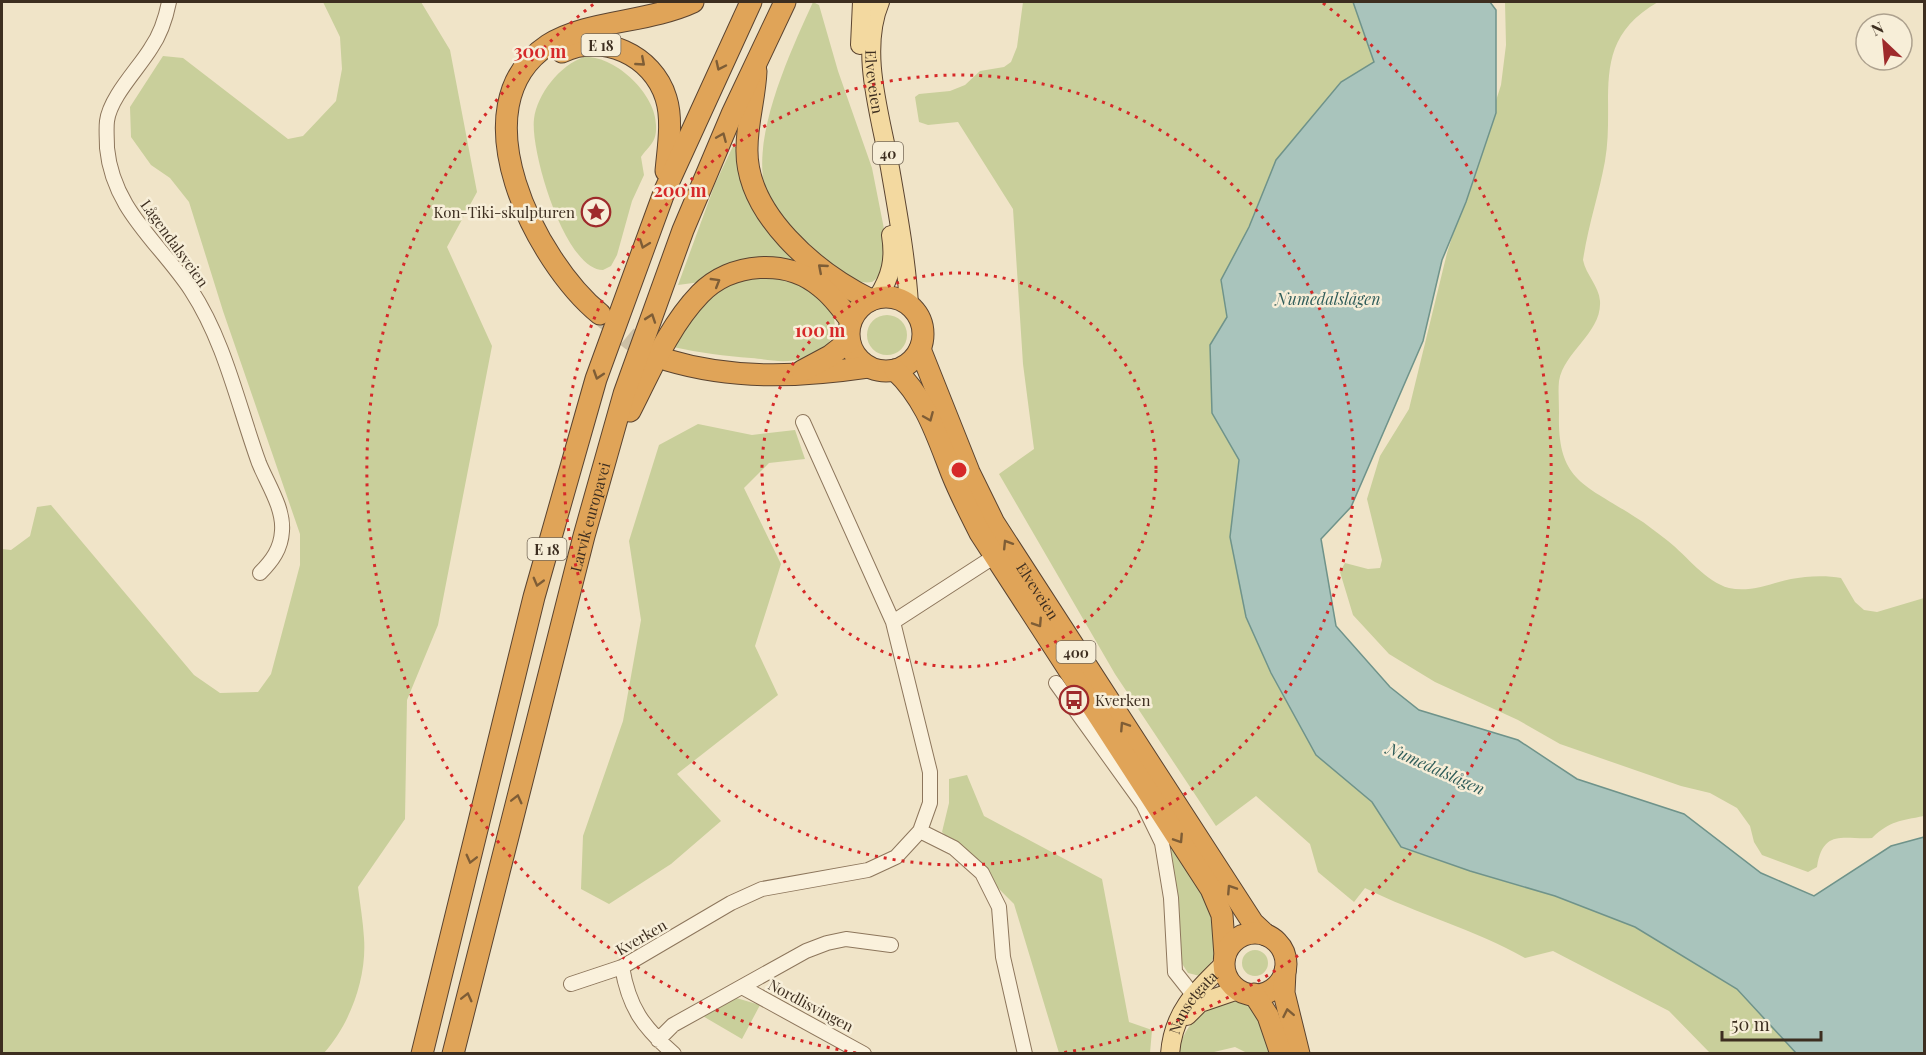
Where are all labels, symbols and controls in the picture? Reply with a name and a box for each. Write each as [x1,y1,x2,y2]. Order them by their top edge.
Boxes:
north arrow [1854,12,1914,72]
text: N [1867,16,1887,40]
road number: E 18 [582,34,620,56]
text: 300 m [514,39,567,63]
street label: Elveveien [861,50,889,115]
one-way arrow [634,55,645,66]
one-way arrow [715,60,727,71]
one-way arrow [715,132,727,143]
road number: 40 [873,142,903,164]
text: 200 m [653,178,707,202]
street label: Lågendalsveien [136,195,214,291]
place icon: Kon-Tiki-skulpturen [580,196,612,228]
place label: Kon-Tiki-skulpturen [433,202,575,222]
one-way arrow [639,238,651,249]
one-way arrow [818,264,829,275]
one-way arrow [710,278,720,290]
water label: Numedalslågen [1274,288,1380,309]
one-way arrow [643,313,656,324]
text: 100 m [795,318,846,342]
one-way arrow [592,369,605,380]
one-way arrow [922,410,934,421]
street label: Larvik europavei [565,459,614,574]
centre of rings [949,460,969,480]
road number: E 18 [528,538,566,560]
one-way arrow [1003,540,1015,550]
street label: Elveveien [1012,559,1064,623]
one-way arrow [533,577,546,587]
one-way arrow [1031,617,1043,627]
road number: 400 [1056,641,1096,663]
bus stop icon: Kverken [1058,684,1090,716]
place label: Kverken [1095,690,1150,710]
one-way arrow [1120,721,1131,732]
water label: Numedalslågen [1382,736,1488,799]
one-way arrow [510,794,523,804]
one-way arrow [1172,832,1183,843]
one-way arrow [465,854,478,864]
one-way arrow [1226,885,1238,895]
street label: Kverken [612,914,670,960]
street label: Nansetgata [1164,966,1222,1036]
street label: Nordlisvingen [765,974,857,1036]
one-way arrow [460,992,473,1002]
scale bar [1722,1004,1821,1042]
one-way arrow [1282,1008,1295,1018]
text: 50 m [1731,1012,1770,1036]

